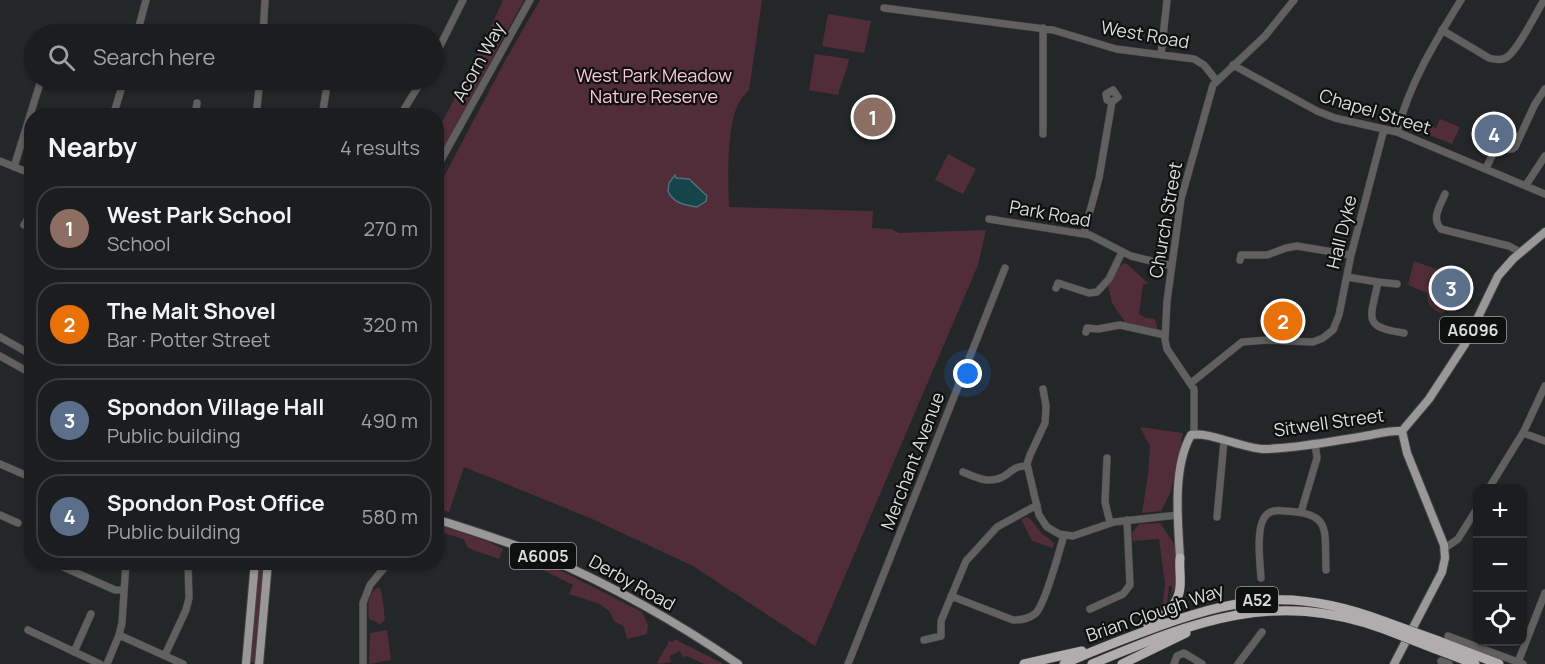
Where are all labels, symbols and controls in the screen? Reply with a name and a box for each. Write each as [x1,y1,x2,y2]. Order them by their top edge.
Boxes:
street label: West Road [1099,14,1191,54]
street label: Acorn Way [446,17,510,106]
search box [24,24,444,90]
icon: search [45,41,78,74]
text: Search here [93,42,215,72]
park label: West Park Meadow Nature Reserve [576,63,732,108]
street label: Chapel Street [1317,83,1434,139]
pin: 1 [854,94,892,140]
pin: 4 [1474,112,1514,156]
text: Nearby [48,129,137,165]
text: 4 results [340,134,420,161]
street label: Church Street [1143,160,1187,280]
street label: Hall Dyke [1320,192,1362,271]
street label: Park Road [1008,194,1093,232]
text: West Park School [107,200,292,230]
text: 1 [65,215,74,242]
text: 270 m [363,215,418,242]
text: School [107,230,171,257]
pin: 3 [1432,266,1470,310]
text: The Malt Shovel [107,296,276,326]
pin: 2 [1264,298,1302,344]
text: 2 [64,311,75,338]
text: 320 m [362,311,418,338]
road number: A6096 [1440,317,1506,343]
text: Bar · Potter Street [107,326,270,353]
your location [953,359,982,388]
street label: Merchant Avenue [875,388,949,533]
text: Spondon Village Hall [107,392,324,422]
street label: Sitwell Street [1272,402,1386,442]
text: 3 [64,407,75,434]
text: 490 m [361,407,418,434]
text: Public building [107,422,241,449]
map controls [1473,484,1527,646]
button: + [1473,484,1527,538]
text: Spondon Post Office [107,488,325,518]
text: 4 [63,503,76,530]
text: 580 m [362,503,418,530]
text: Public building [107,518,241,545]
button: − [1473,538,1527,592]
road number: A6005 [510,543,576,569]
street label: Derby Road [585,549,680,616]
street label: Brian Clough Way [1083,577,1227,647]
road number: A52 [1236,587,1278,613]
button: locate [1473,592,1527,646]

